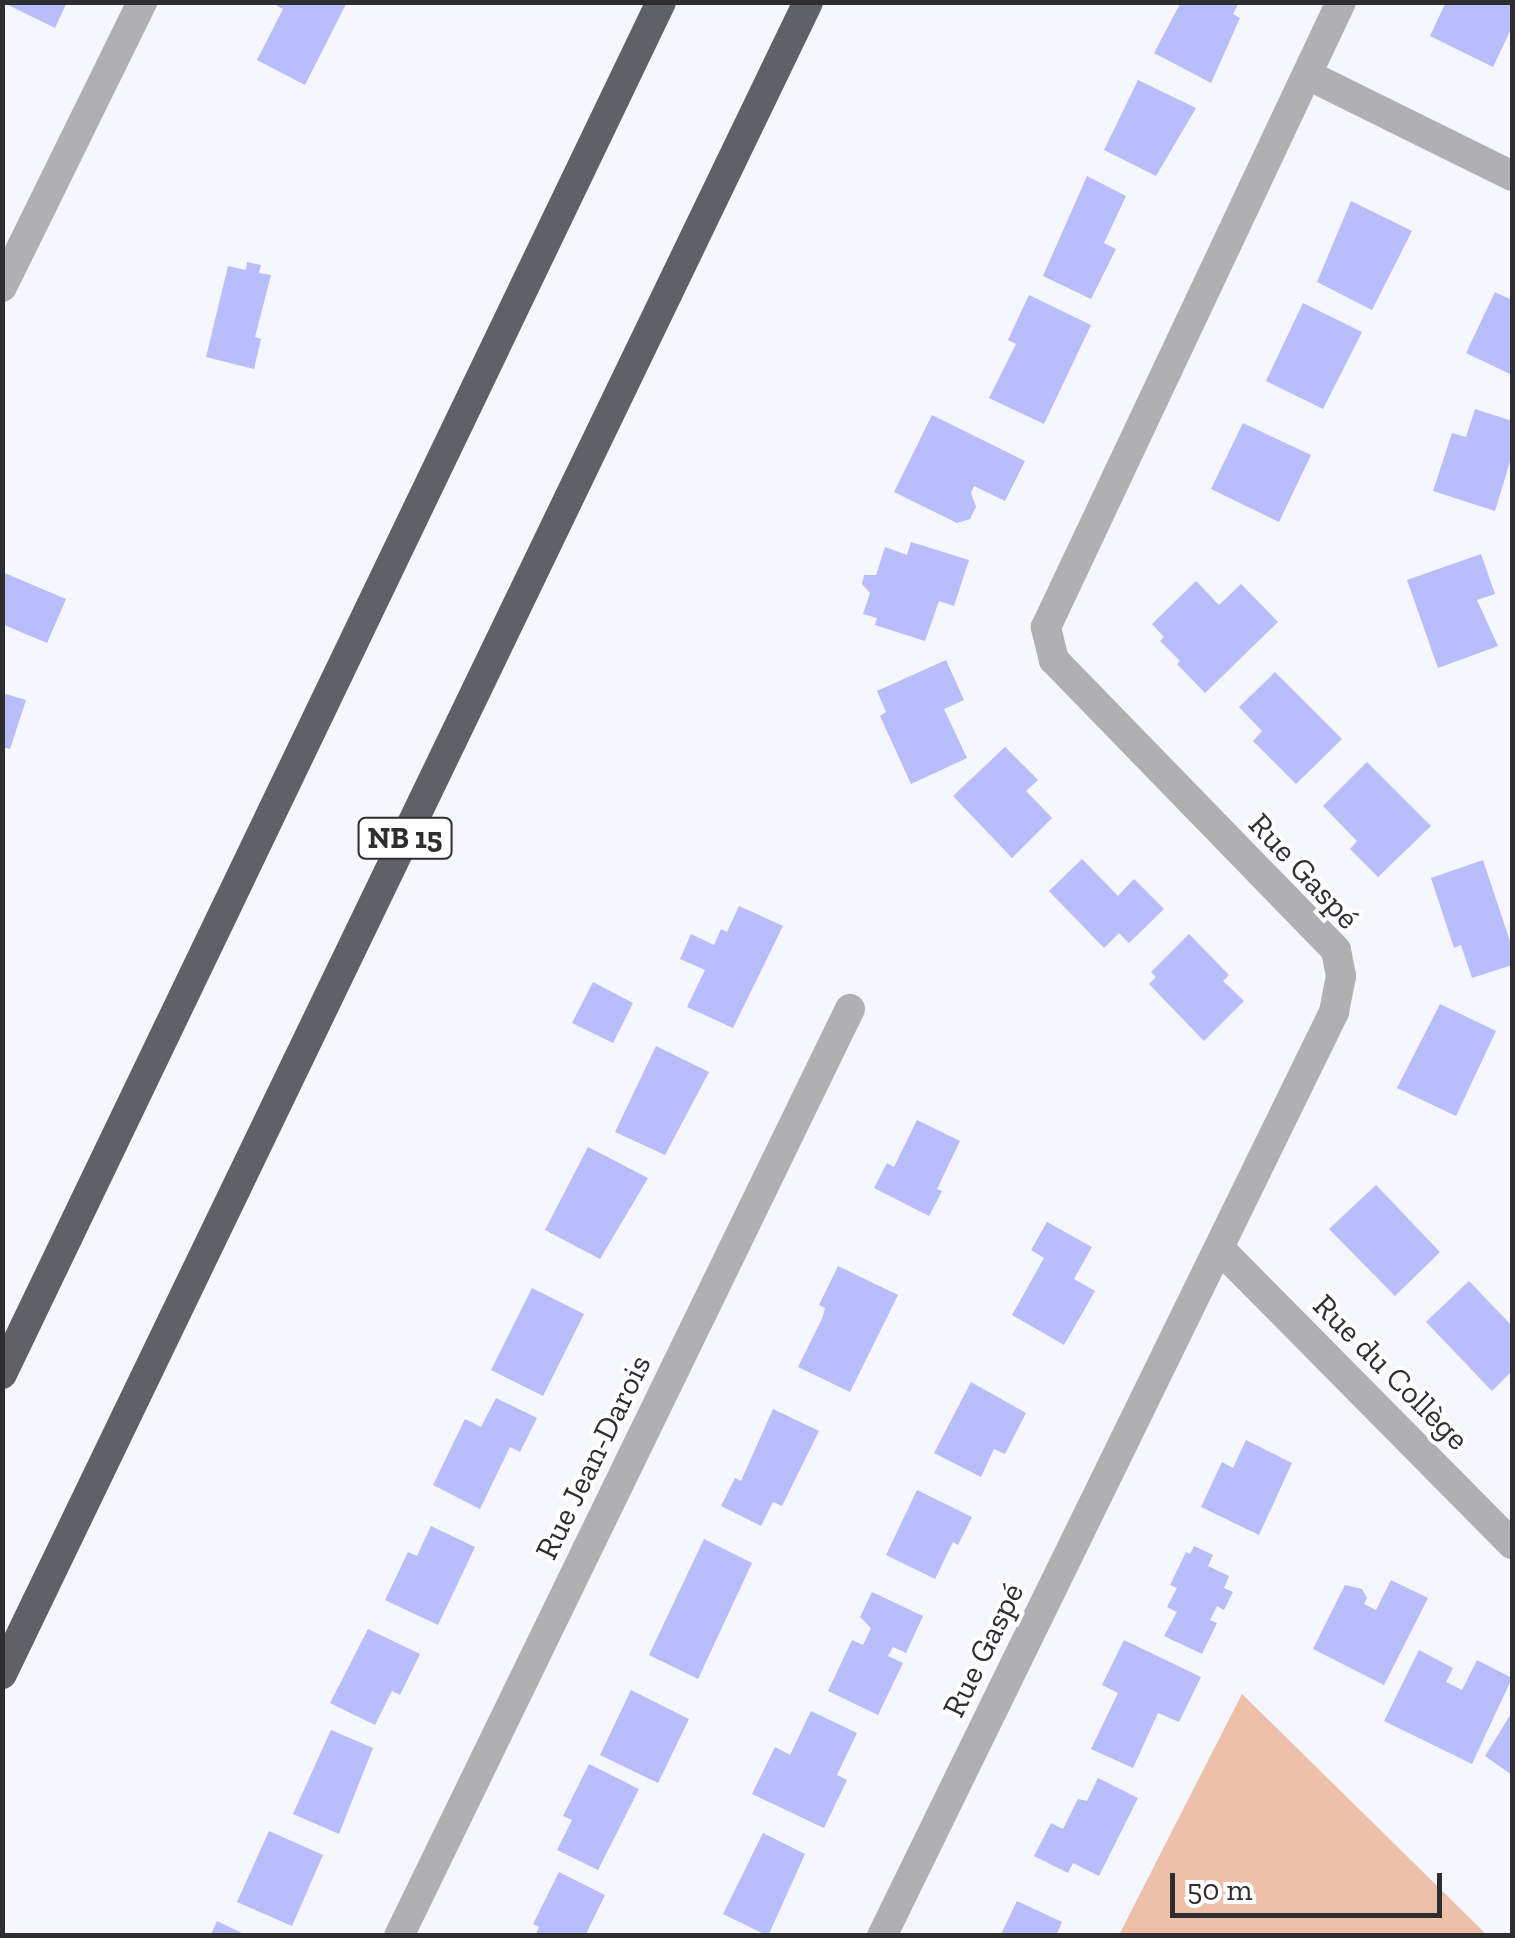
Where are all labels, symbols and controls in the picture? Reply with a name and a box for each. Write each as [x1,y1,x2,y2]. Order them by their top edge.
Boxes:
street label: Rue Gaspé [1241,805,1367,937]
road number: NB 15 [358,813,452,863]
street label: Rue du Collège [1305,1286,1477,1458]
street label: Rue Jean-Darois [527,1348,659,1566]
street label: Rue Gaspé [934,1577,1032,1723]
scale bar [1175,1853,1448,1915]
text: 50 m [1187,1872,1252,1908]

